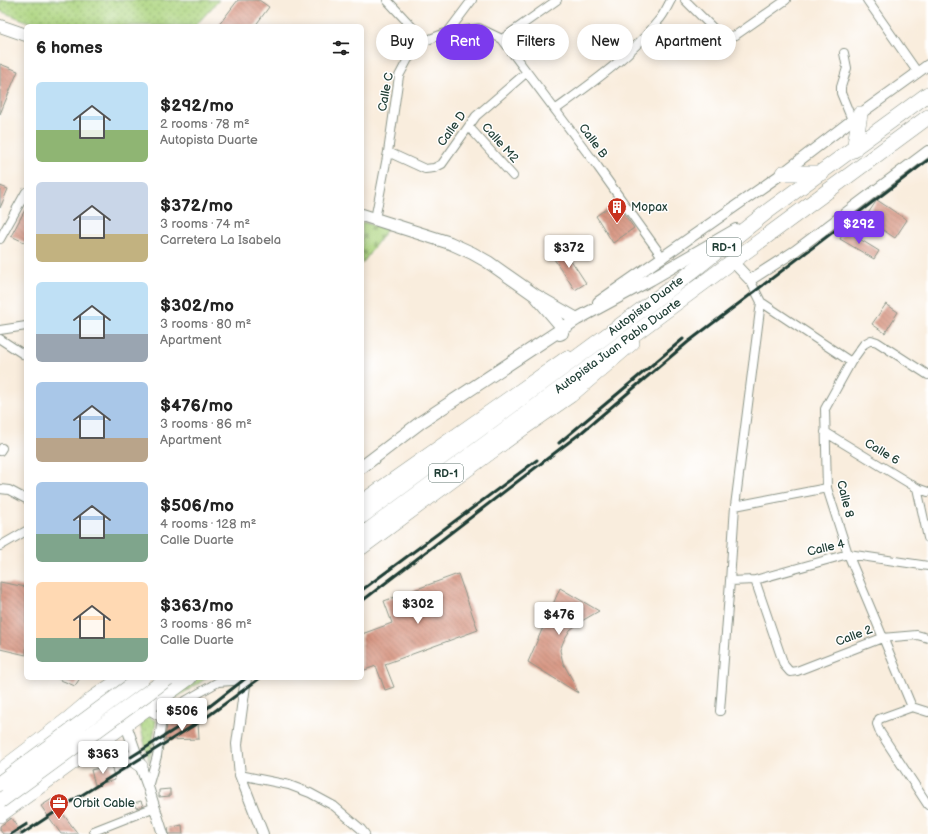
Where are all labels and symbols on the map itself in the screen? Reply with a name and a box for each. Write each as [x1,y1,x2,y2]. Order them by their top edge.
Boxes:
street label: Calle C [375,71,397,113]
street label: Calle D [434,108,470,149]
street label: Calle M2 [478,120,522,166]
street label: Calle B [575,121,611,161]
building icon: Mopax [606,196,628,224]
place label: Mopax [631,200,668,215]
pin: $292 [835,211,883,245]
pin: $372 [545,235,593,269]
road number: RD-1 [707,238,741,256]
street label: Autopista Duarte [605,273,687,339]
street label: Autopista Juan Pablo Duarte [552,295,684,397]
street label: Calle 6 [862,436,902,468]
road number: RD-1 [429,464,463,482]
street label: Calle 8 [833,479,857,519]
street label: Calle 4 [806,536,847,560]
pin: $302 [394,591,442,625]
pin: $476 [535,602,583,636]
street label: Calle 2 [834,622,874,650]
pin: $506 [158,698,206,732]
pin: $363 [79,741,127,775]
office icon: Orbit Cable [48,792,70,820]
place label: Orbit Cable [73,796,135,811]

